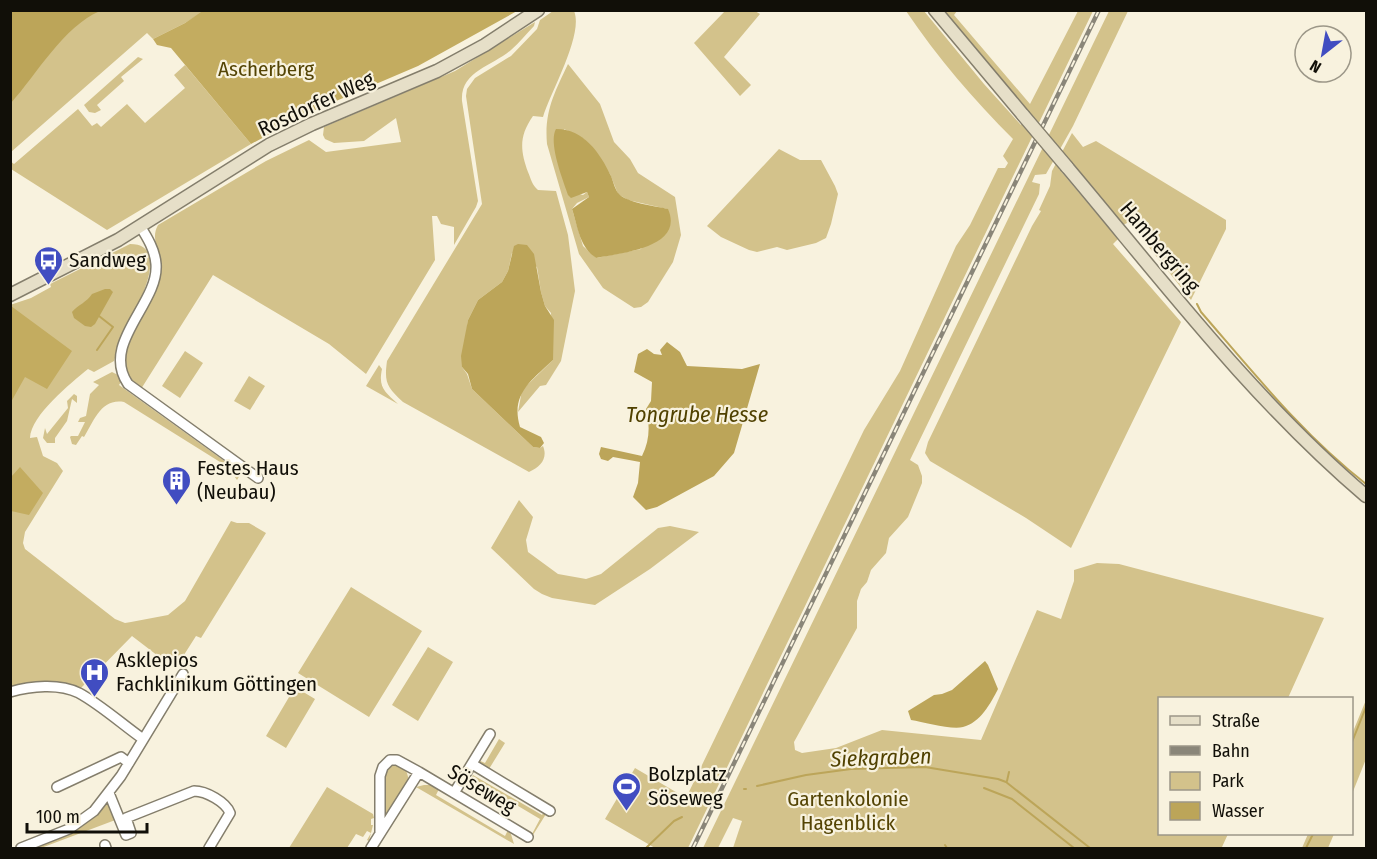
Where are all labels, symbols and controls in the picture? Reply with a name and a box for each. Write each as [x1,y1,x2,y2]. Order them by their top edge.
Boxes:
north arrow [1293,24,1353,84]
park label: Ascherberg [218,56,314,82]
text: N [1307,56,1325,77]
street label: Rosdorfer Weg [254,66,378,142]
street label: Hambergring [1114,196,1206,298]
bus stop icon: Sandweg [32,244,64,286]
place label: Sandweg [69,247,146,273]
water label: Tongrube Hesse [626,401,768,428]
place label: Festes Haus (Neubau) [197,455,299,505]
building icon: Festes Haus (Neubau) [160,464,192,506]
place label: Asklepios Fachklinikum Göttingen [116,647,317,697]
hospital icon: Asklepios Fachklinikum Göttingen [79,656,111,698]
legend [1158,697,1353,835]
text: Straße [1212,710,1260,732]
text: Bahn [1212,740,1250,762]
water label: Siekgraben [829,742,932,773]
street label: Söseweg [443,759,521,819]
place label: Bolzplatz Söseweg [648,761,727,811]
sports icon: Bolzplatz Söseweg [611,770,643,812]
text: Park [1212,770,1245,792]
park label: Gartenkolonie Hagenblick [787,786,909,836]
scale bar [27,796,147,834]
text: Wasser [1212,800,1265,822]
text: 100 m [36,806,80,828]

